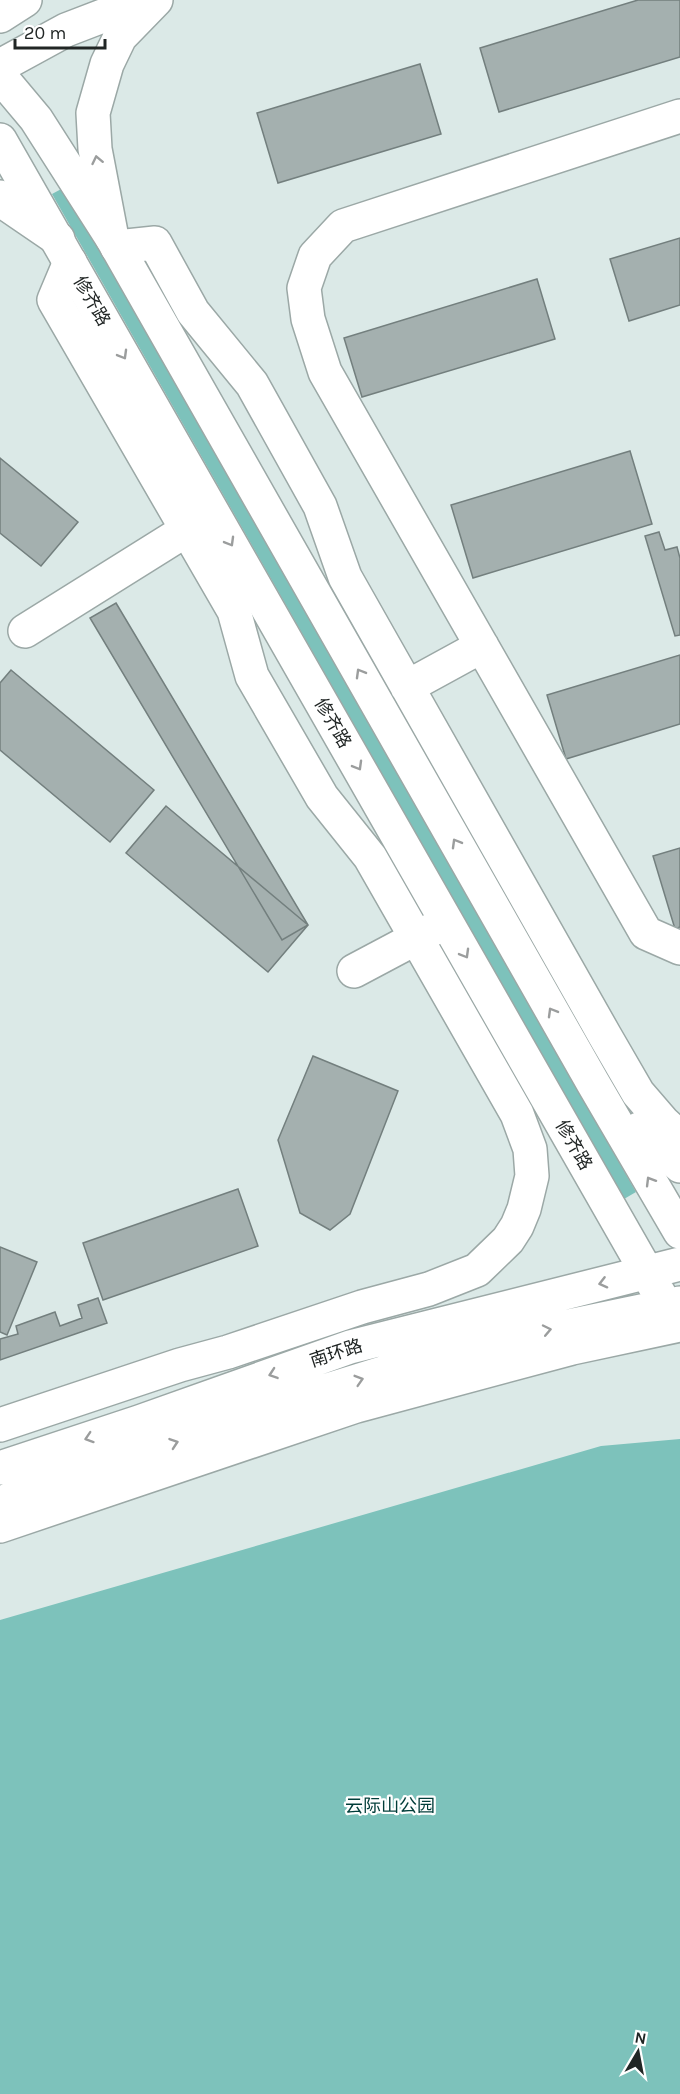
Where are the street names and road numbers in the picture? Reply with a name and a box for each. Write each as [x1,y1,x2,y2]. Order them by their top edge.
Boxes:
street label: 修齐路 [69,272,115,330]
street label: 修齐路 [310,694,356,752]
street label: 修齐路 [551,1116,597,1174]
street label: 南环路 [307,1334,365,1372]

